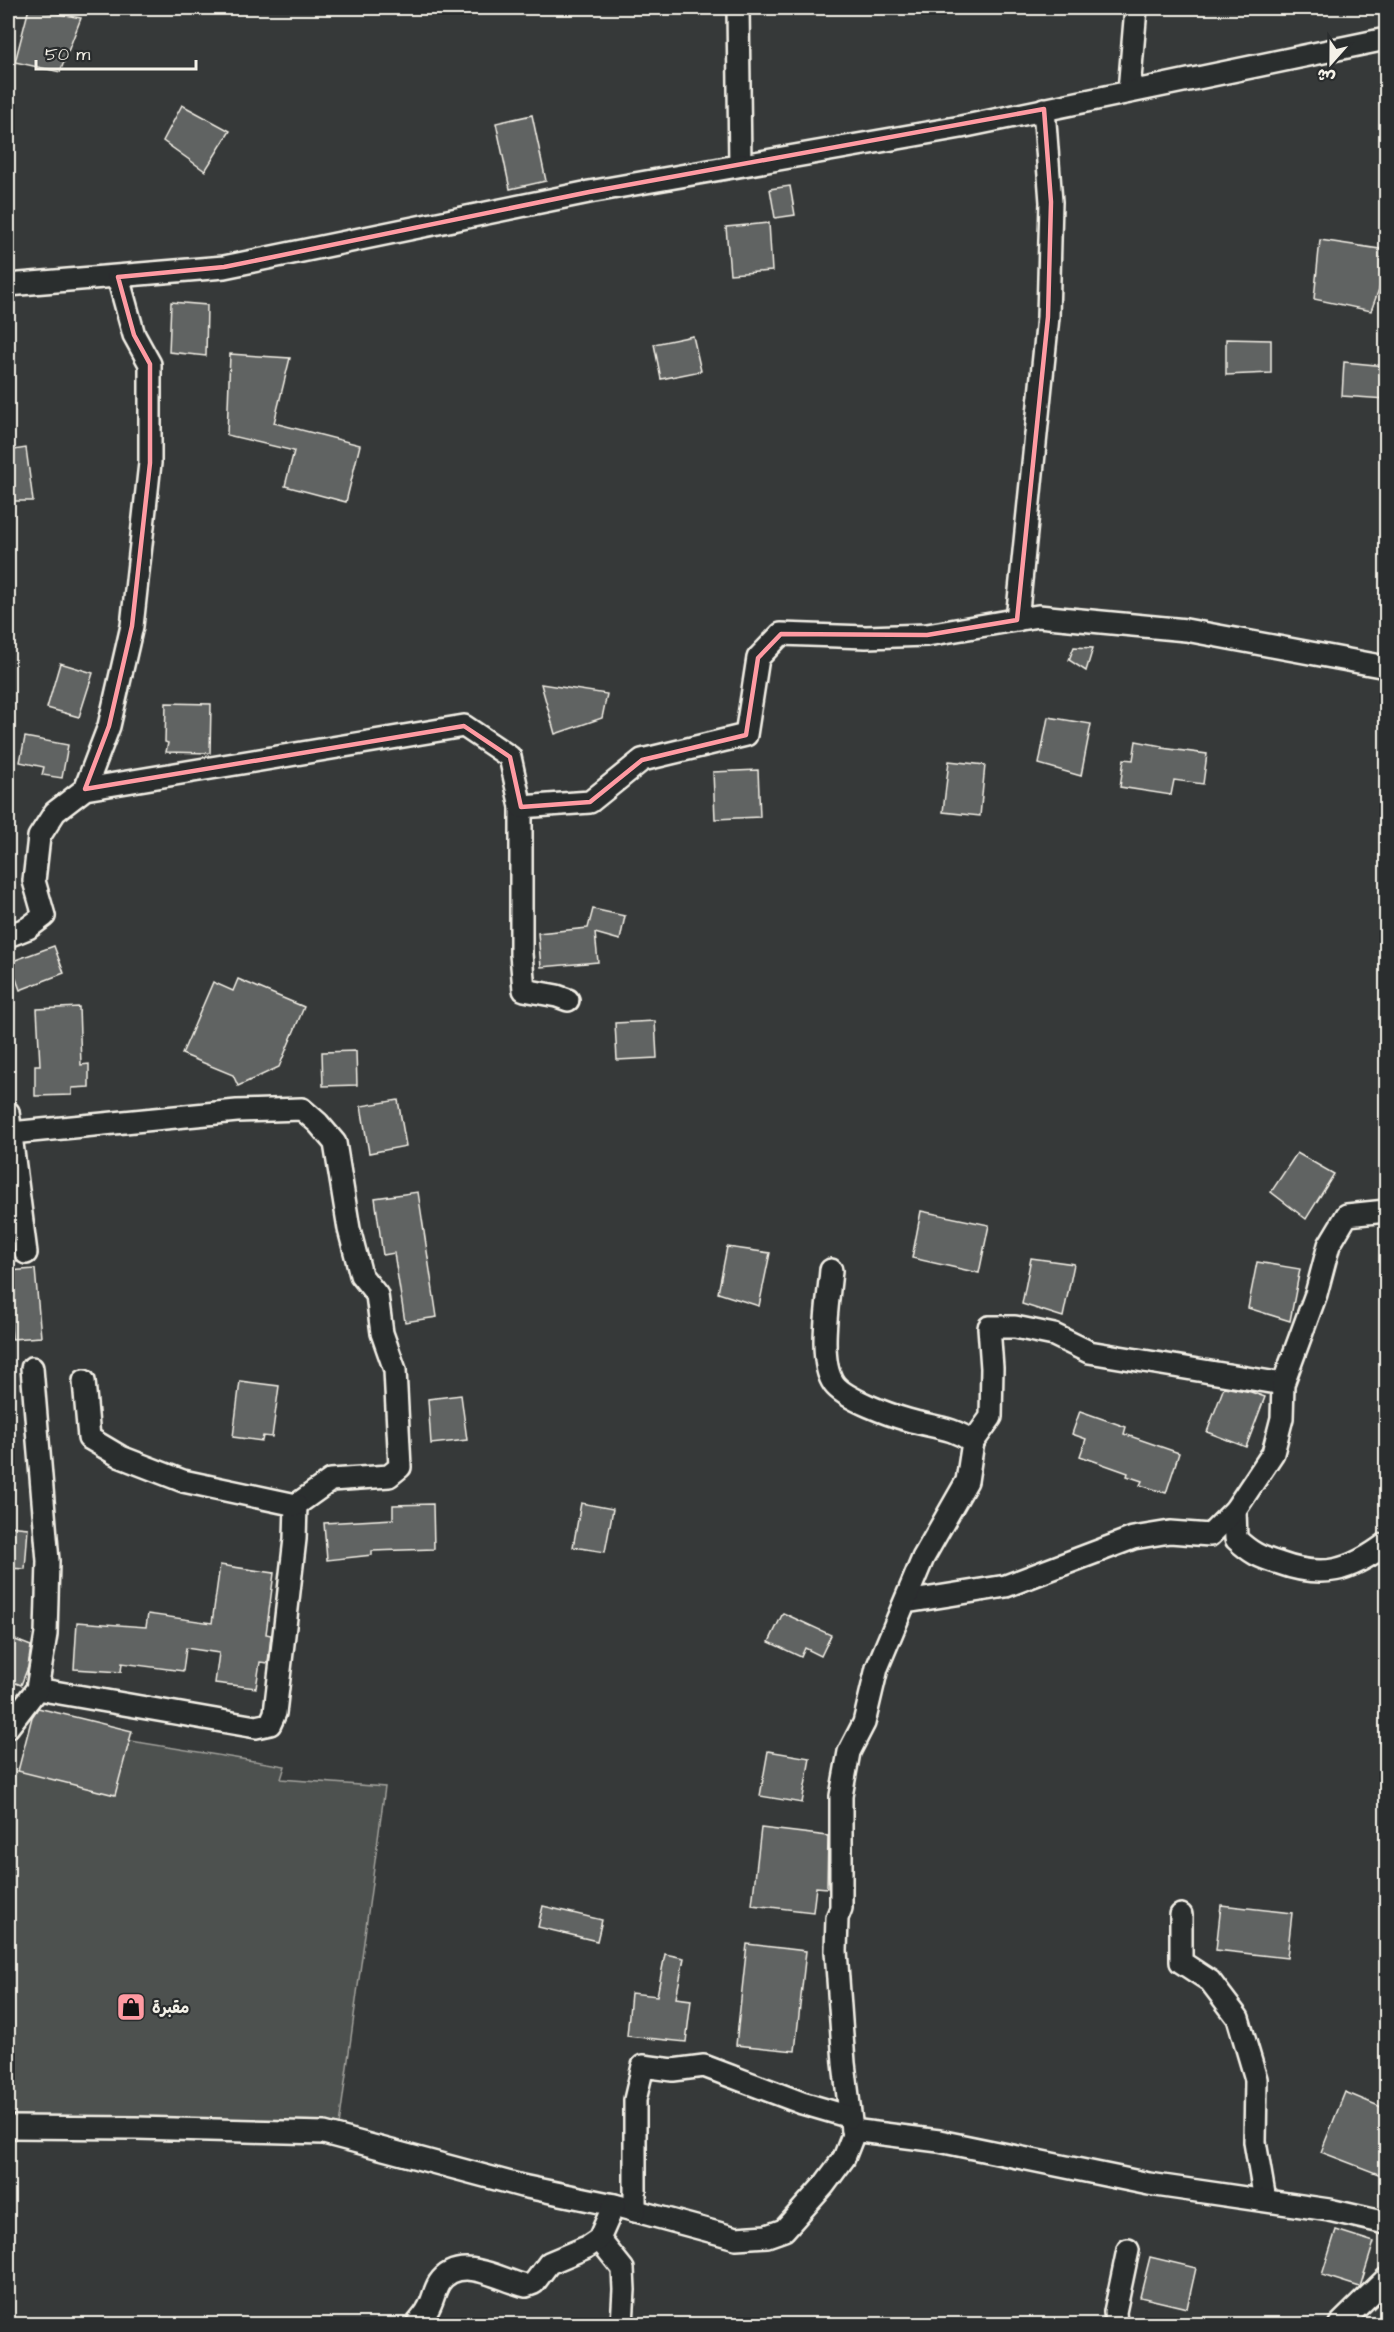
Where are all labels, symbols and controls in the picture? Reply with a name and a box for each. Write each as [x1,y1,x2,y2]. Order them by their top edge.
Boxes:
scale bar [36,33,196,71]
north arrow [1301,33,1361,93]
text: 50 m [45,42,90,67]
text: ش [1314,63,1338,89]
shop icon: مقبرة [115,1991,147,2023]
place label: مقبرة [152,1997,189,2019]

